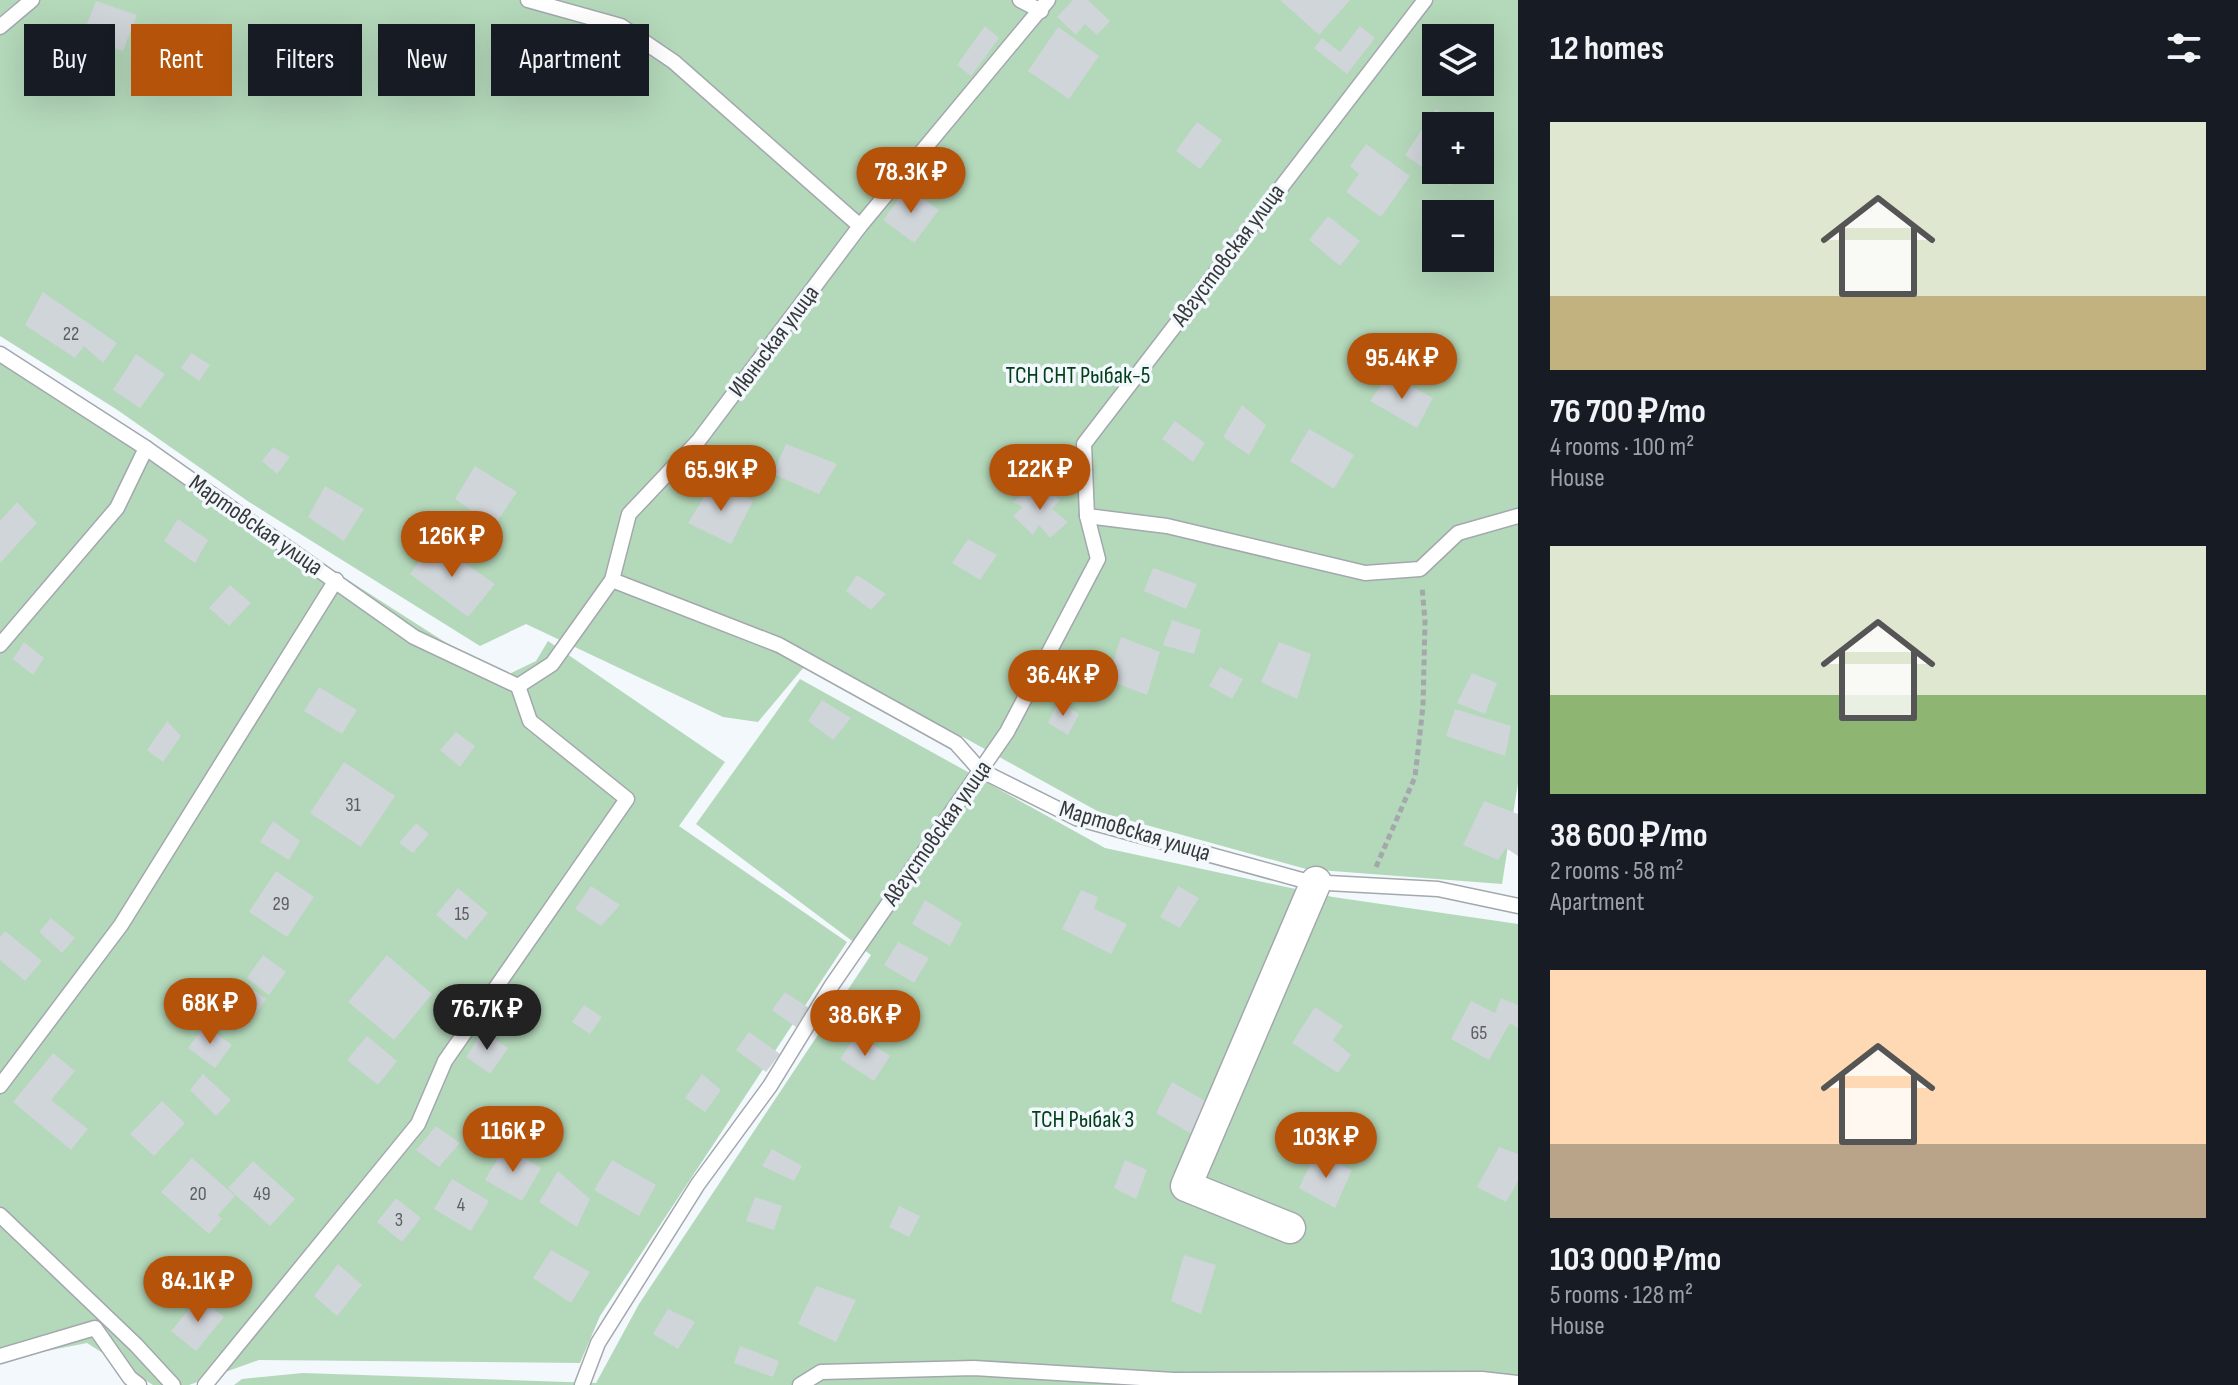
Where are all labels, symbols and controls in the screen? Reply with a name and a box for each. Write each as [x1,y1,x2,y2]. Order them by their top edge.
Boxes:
chip: Buy [24,24,115,96]
chip: Rent [131,24,232,96]
chip: Filters [248,24,362,96]
chip: New [378,24,475,96]
chip: Apartment [491,24,649,96]
map controls [1422,24,1494,272]
button: layers [1422,24,1494,96]
icon: filters [2162,26,2206,70]
text: 12 homes [1550,28,1664,69]
button: + [1422,112,1494,184]
pin: 78.3K ₽ [837,147,985,215]
text: 78.3K ₽ [875,157,947,188]
icon: home [1806,174,1950,318]
street label: Августовская улица [1164,178,1291,333]
button: − [1422,200,1494,272]
street label: Июньская улица [722,279,826,403]
house number: 22 [63,322,79,346]
pin: 95.4K ₽ [1328,333,1476,401]
text: 95.4K ₽ [1365,343,1439,374]
park label: ТСН СНТ Рыбак-5 [1006,361,1150,390]
text: 76 700 ₽/mo [1550,391,1706,432]
text: 4 rooms · 100 m² [1550,432,1694,463]
pin: 122K ₽ [975,444,1105,512]
pin: 65.9K ₽ [647,445,795,513]
text: 122K ₽ [1007,454,1073,485]
text: 65.9K ₽ [684,455,758,486]
text: House [1550,463,1605,494]
street label: Мартовская улица [184,468,328,582]
pin: 126K ₽ [387,511,517,579]
text: 126K ₽ [419,521,485,552]
icon: home [1806,598,1950,742]
pin: 36.4K ₽ [989,650,1137,718]
text: 36.4K ₽ [1026,660,1100,691]
street label: Августовская улица [876,755,998,912]
house number: 31 [345,793,361,817]
street label: Мартовская улица [1056,794,1214,868]
text: 38 600 ₽/mo [1550,815,1708,856]
text: 2 rooms · 58 m² [1550,856,1684,887]
text: Apartment [1550,887,1644,918]
house number: 29 [272,892,290,916]
house number: 15 [454,902,470,926]
pin: 68K ₽ [154,978,266,1046]
pin: 76.7K ₽ [413,984,561,1052]
text: 68K ₽ [182,988,238,1019]
pin: 38.6K ₽ [791,990,939,1058]
text: 76.7K ₽ [451,994,523,1025]
text: 38.6K ₽ [828,1000,902,1031]
house number: 65 [1471,1021,1487,1045]
icon: home [1806,1022,1950,1166]
park label: ТСН Рыбак 3 [1032,1105,1134,1134]
pin: 116K ₽ [448,1106,578,1174]
pin: 103K ₽ [1261,1112,1391,1180]
text: 116K ₽ [481,1116,545,1147]
text: 103K ₽ [1293,1122,1359,1153]
house number: 20 [189,1182,207,1206]
house number: 49 [253,1182,271,1206]
house number: 4 [457,1193,465,1217]
house number: 3 [395,1208,403,1232]
text: 103 000 ₽/mo [1550,1239,1721,1280]
pin: 84.1K ₽ [124,1256,272,1324]
text: 84.1K ₽ [161,1266,235,1297]
text: 5 rooms · 128 m² [1550,1280,1693,1311]
text: House [1550,1311,1605,1342]

